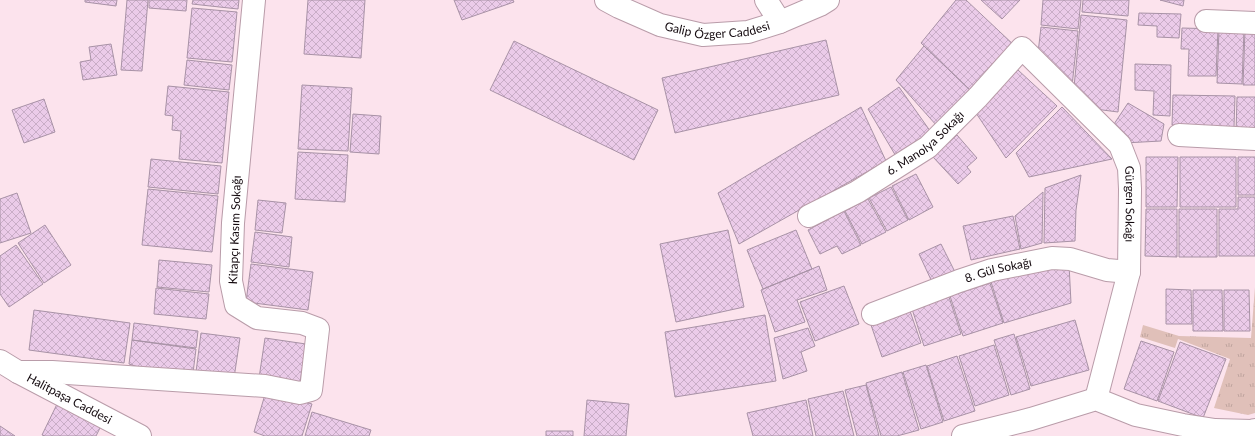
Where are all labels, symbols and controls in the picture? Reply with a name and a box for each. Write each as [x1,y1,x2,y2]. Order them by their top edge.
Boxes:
street label: Galip Özger Caddesi [663,18,772,42]
street label: 6. Manolya Sokağı [883,107,967,178]
street label: Gürgen Sokağı [1122,166,1138,242]
street label: Kitapçı Kasım Sokağı [225,175,244,285]
street label: 8. Gül Sokağı [963,254,1033,286]
street label: Halitpaşa Caddesi [24,370,115,427]

